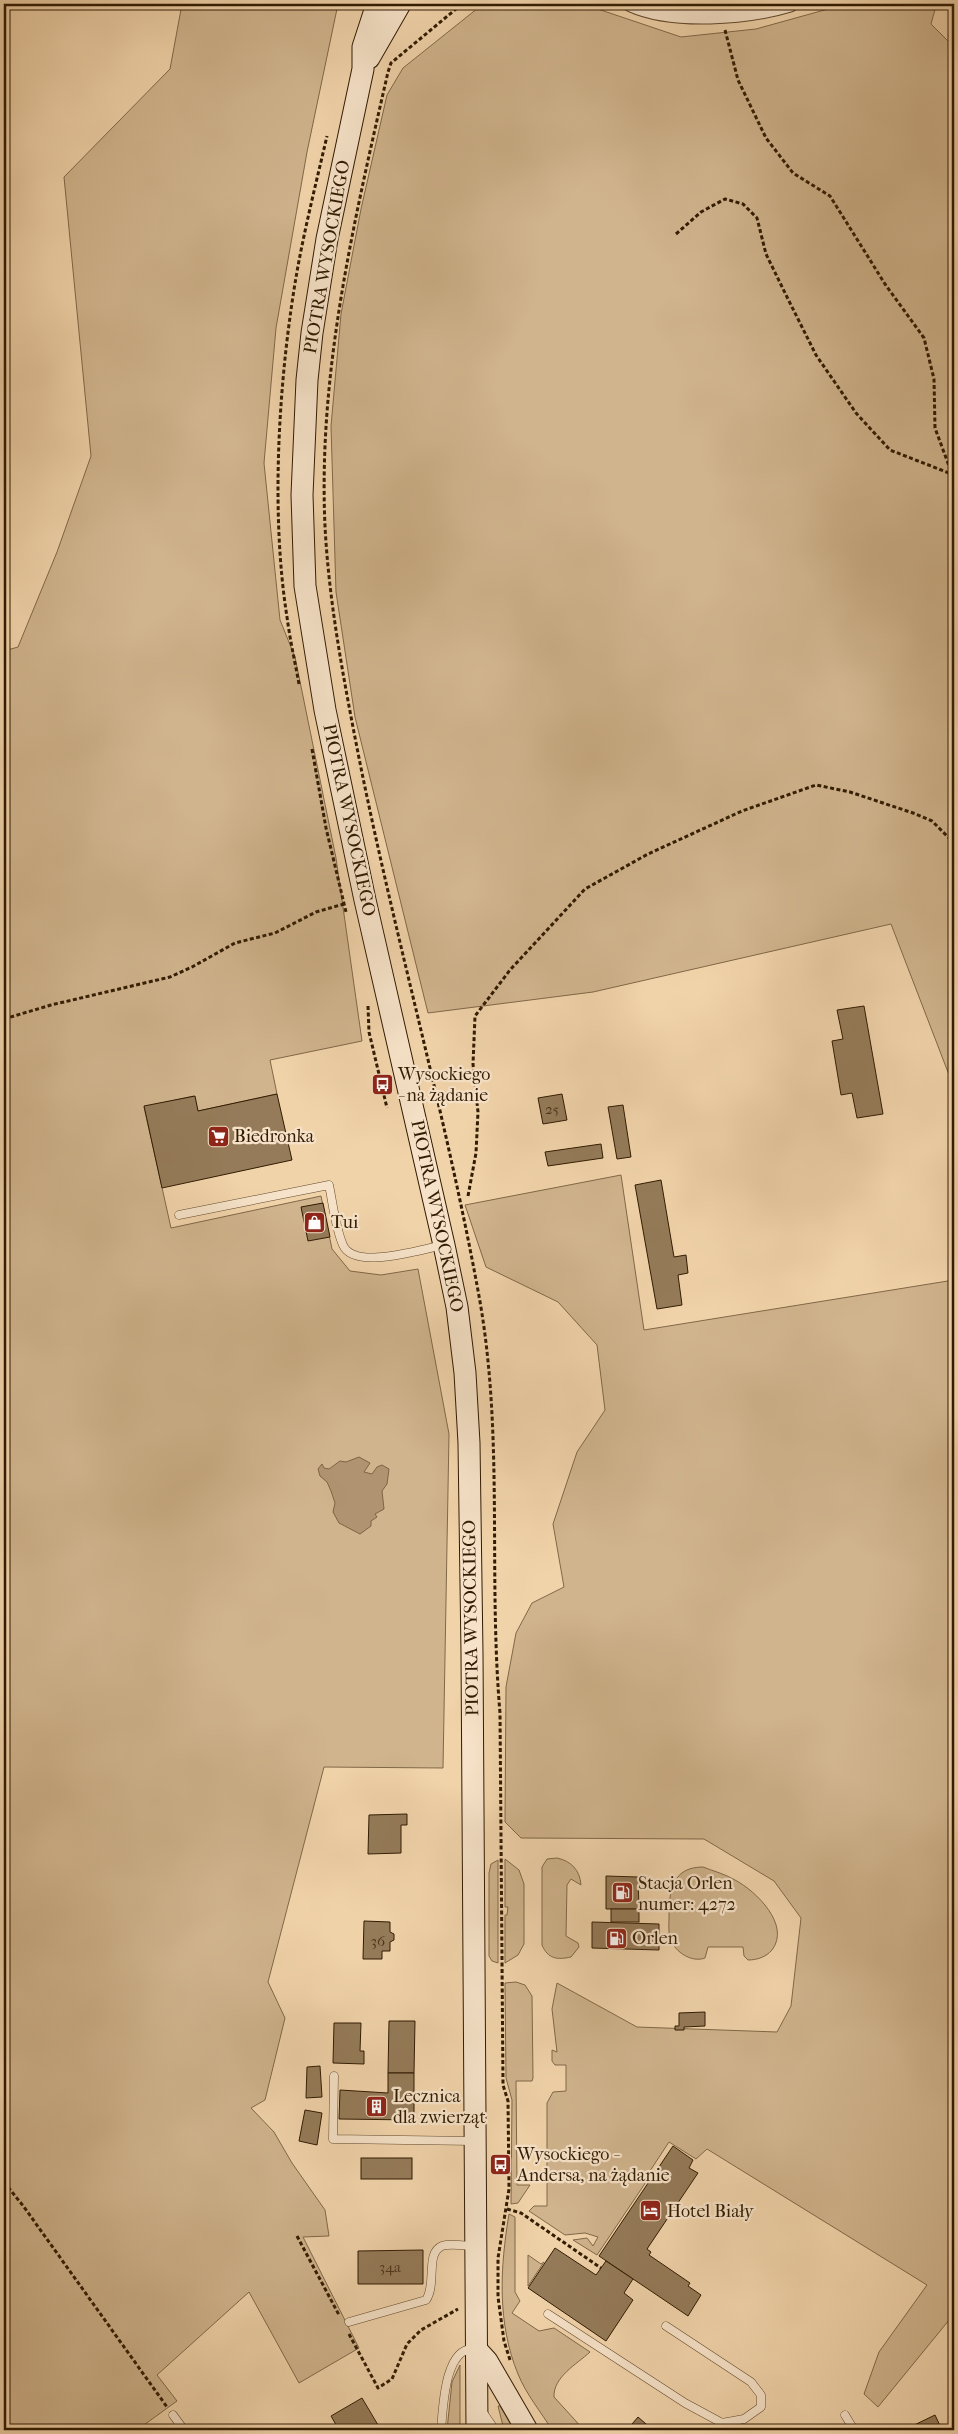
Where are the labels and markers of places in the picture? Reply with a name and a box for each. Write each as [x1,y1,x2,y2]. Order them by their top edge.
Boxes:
place label: Wysockiego - na żądanie [397,1064,491,1106]
bus stop icon: Wysockiego - na żądanie [370,1072,394,1096]
supermarket icon: Biedronka [206,1124,230,1148]
place label: Biedronka [234,1126,315,1147]
shop icon: Tui [303,1210,327,1234]
place label: Tui [331,1212,359,1233]
place label: Stacja Orlen numer: 4272 [638,1873,736,1915]
fuel station icon: Stacja Orlen numer: 4272 [610,1881,634,1905]
fuel station icon: Orlen [604,1926,628,1950]
place label: Orlen [632,1928,679,1949]
place label: Lecznica dla zwierząt [393,2086,486,2128]
building icon: Lecznica dla zwierząt [365,2094,389,2118]
place label: Wysockiego - Andersa, na żądanie [516,2144,670,2186]
bus stop icon: Wysockiego - Andersa, na żądanie [489,2152,513,2176]
hotel icon: Hotel Biały [639,2199,663,2223]
place label: Hotel Biały [667,2201,755,2222]

